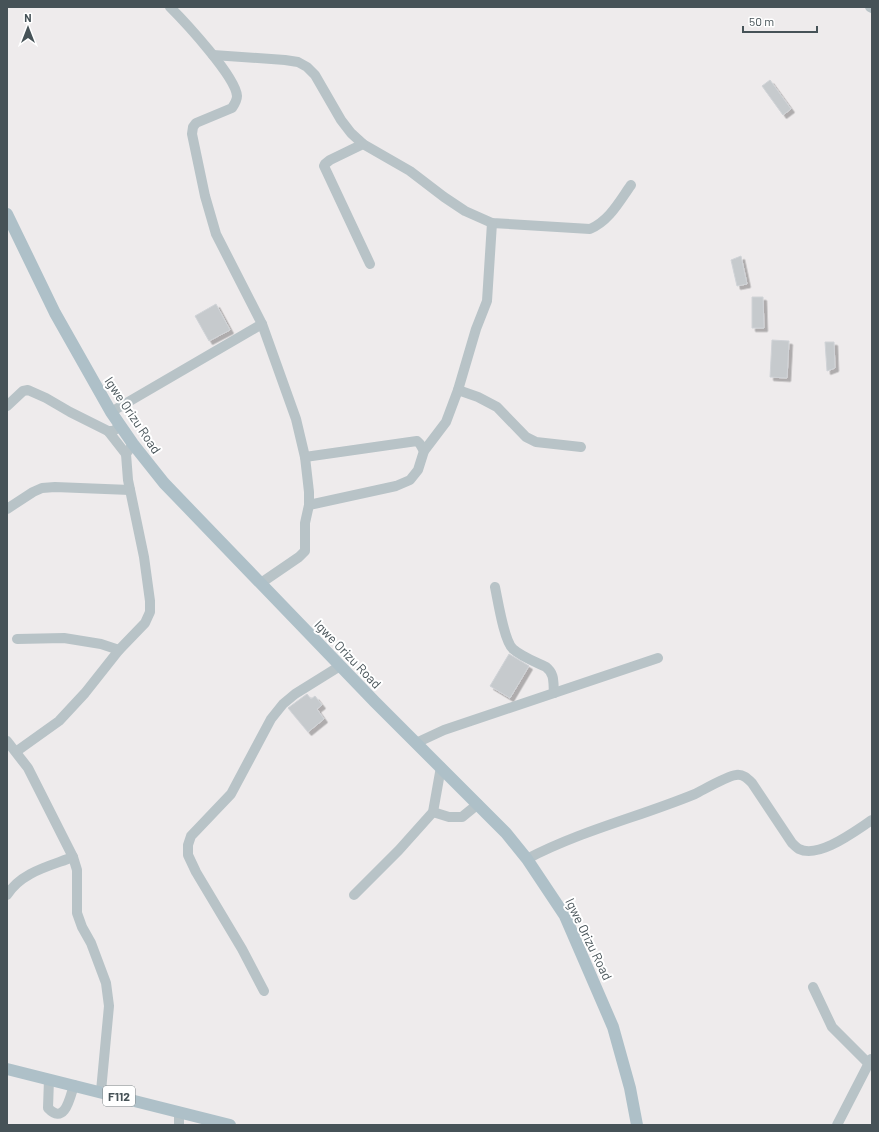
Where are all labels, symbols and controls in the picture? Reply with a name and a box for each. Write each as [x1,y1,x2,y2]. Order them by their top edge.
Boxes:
north arrow [8,8,48,48]
scale bar [743,8,817,34]
text: N [24,11,32,24]
text: 50 m [749,14,774,28]
street label: Igwe Orizu Road [101,374,165,456]
street label: Igwe Orizu Road [311,616,385,692]
street label: Igwe Orizu Road [562,895,616,983]
road number: F112 [103,1086,135,1106]

